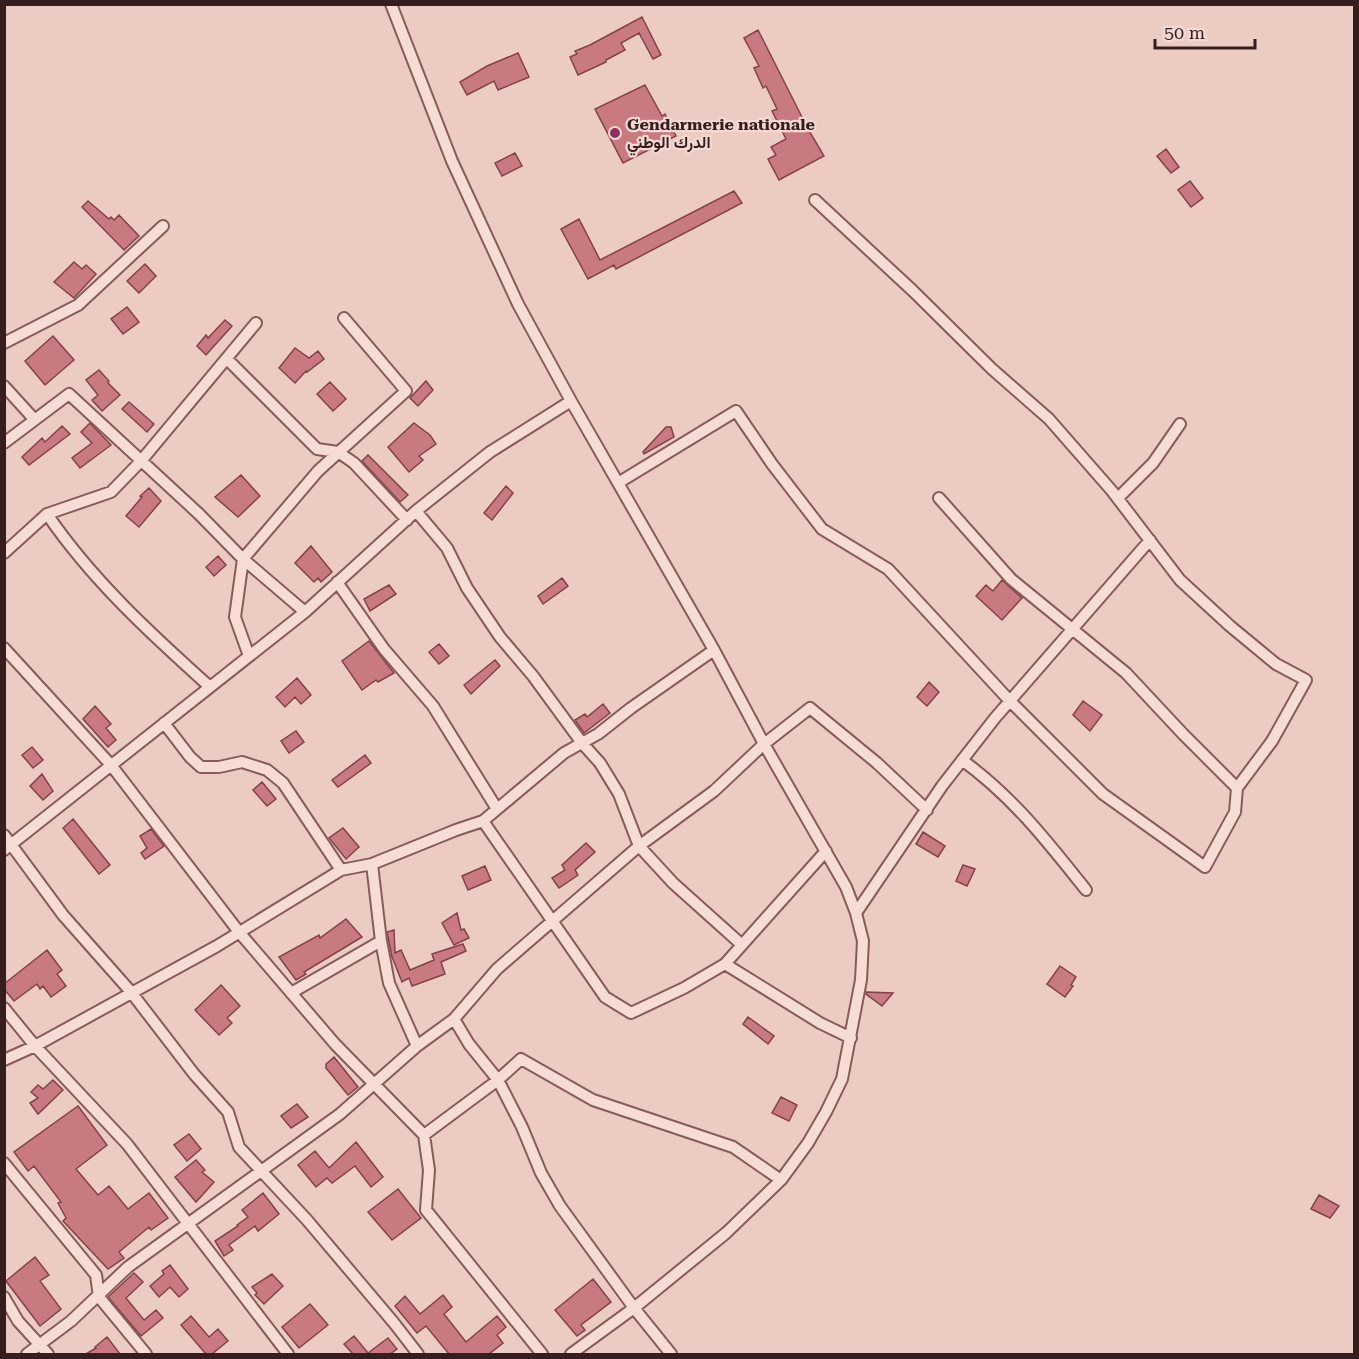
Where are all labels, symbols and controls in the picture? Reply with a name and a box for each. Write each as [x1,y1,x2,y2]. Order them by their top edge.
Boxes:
scale bar [1155,12,1256,50]
text: 50 m [1164,22,1205,43]
place label: Gendarmerie nationale الدرك الوطني [627,115,815,156]
marker: Gendarmerie nationale الدرك الوطني [608,126,622,140]

